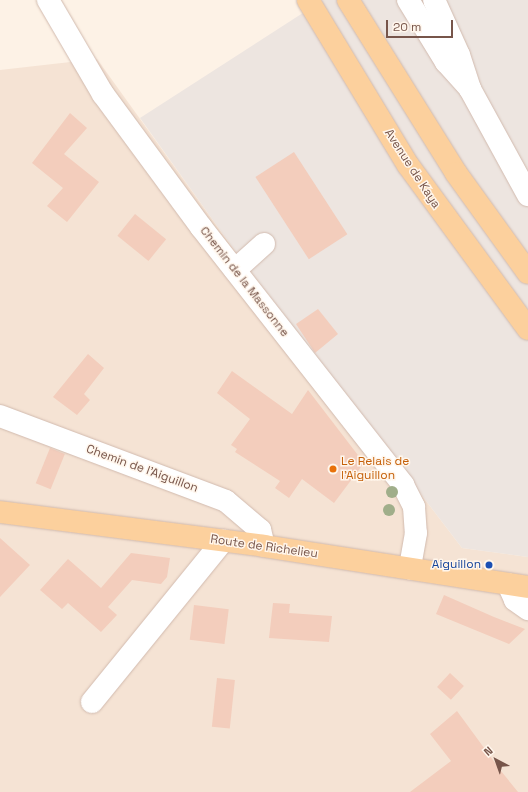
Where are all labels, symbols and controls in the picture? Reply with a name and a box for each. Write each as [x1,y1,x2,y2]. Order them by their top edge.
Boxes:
scale bar [388,12,455,38]
text: 20 m [393,19,421,35]
street label: Avenue de Kaya [381,127,443,211]
street label: Chemin de la Massonne [197,224,291,340]
street label: Chemin de l'Aiguillon [84,442,200,496]
place label: Le Relais de l'Aiguillon [341,455,409,483]
marker: Le Relais de l'Aiguillon [328,464,338,474]
street label: Route de Richelieu [209,532,319,562]
place label: Aiguillon [432,558,481,572]
marker: Aiguillon [484,560,494,570]
north arrow [476,740,516,780]
text: N [481,743,496,759]

